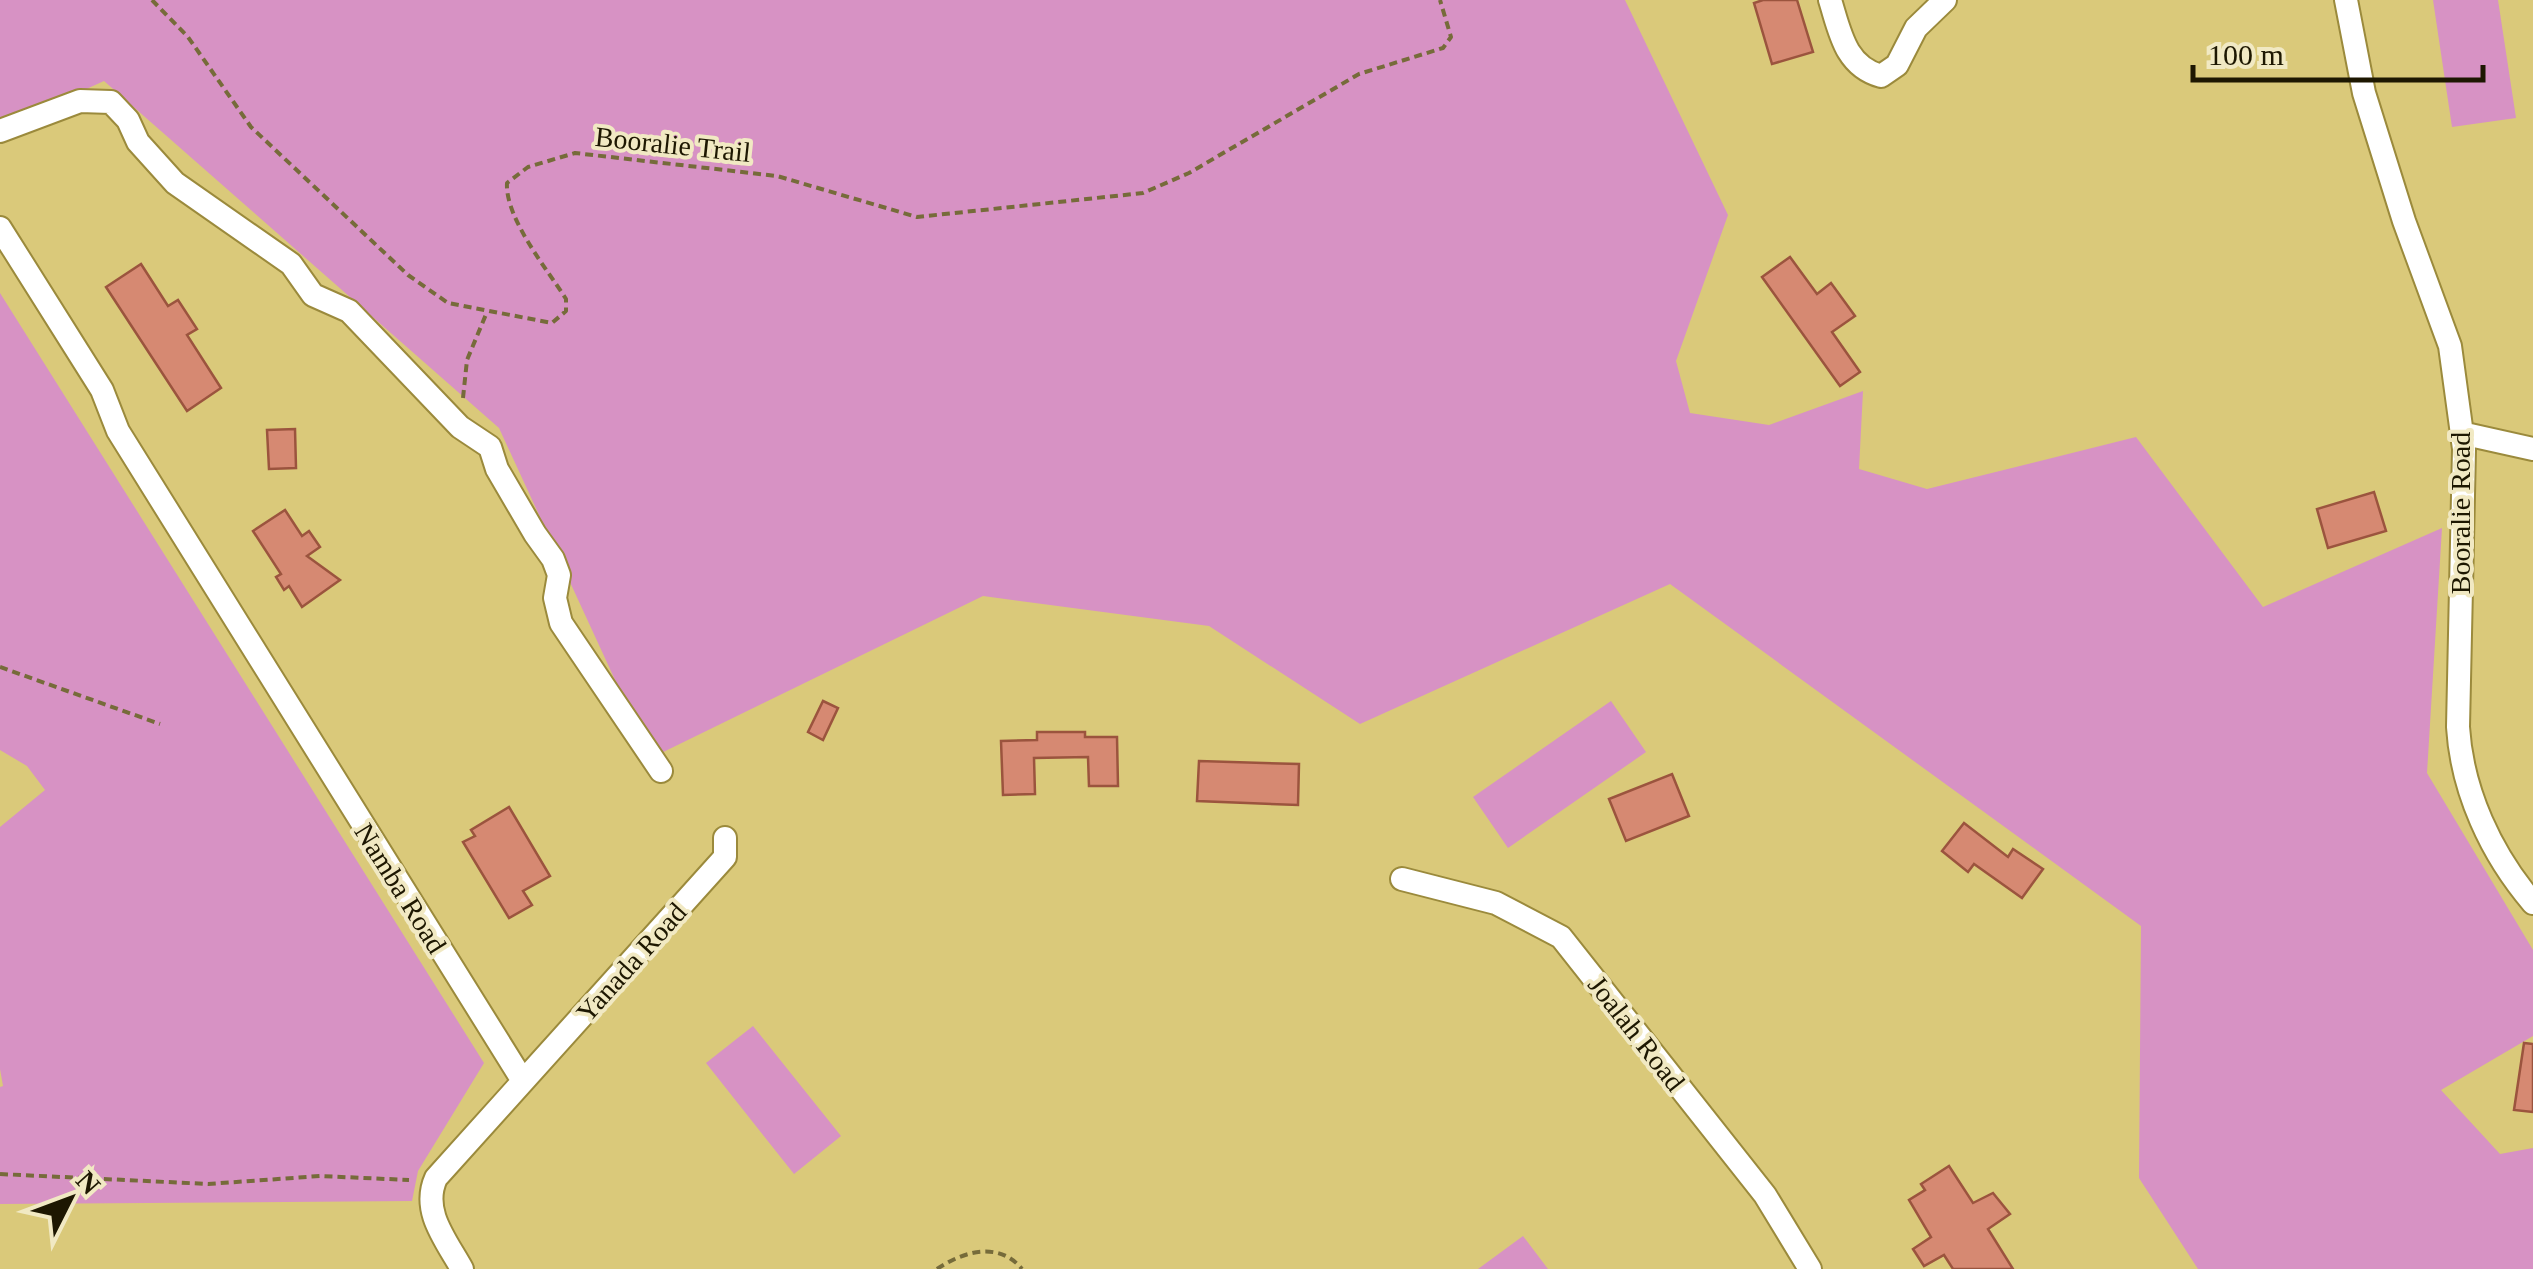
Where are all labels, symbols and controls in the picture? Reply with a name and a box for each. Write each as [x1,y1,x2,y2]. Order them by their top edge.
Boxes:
scale bar [2193,20,2483,82]
text: 100 m [2208,38,2284,71]
street label: Booralie Trail [594,121,753,168]
street label: Booralie Road [2445,432,2476,594]
street label: Namba Road [348,818,453,959]
street label: Yanada Road [570,897,693,1028]
street label: Joalah Road [1582,970,1691,1097]
north arrow [20,1149,120,1249]
text: N [70,1165,106,1200]

